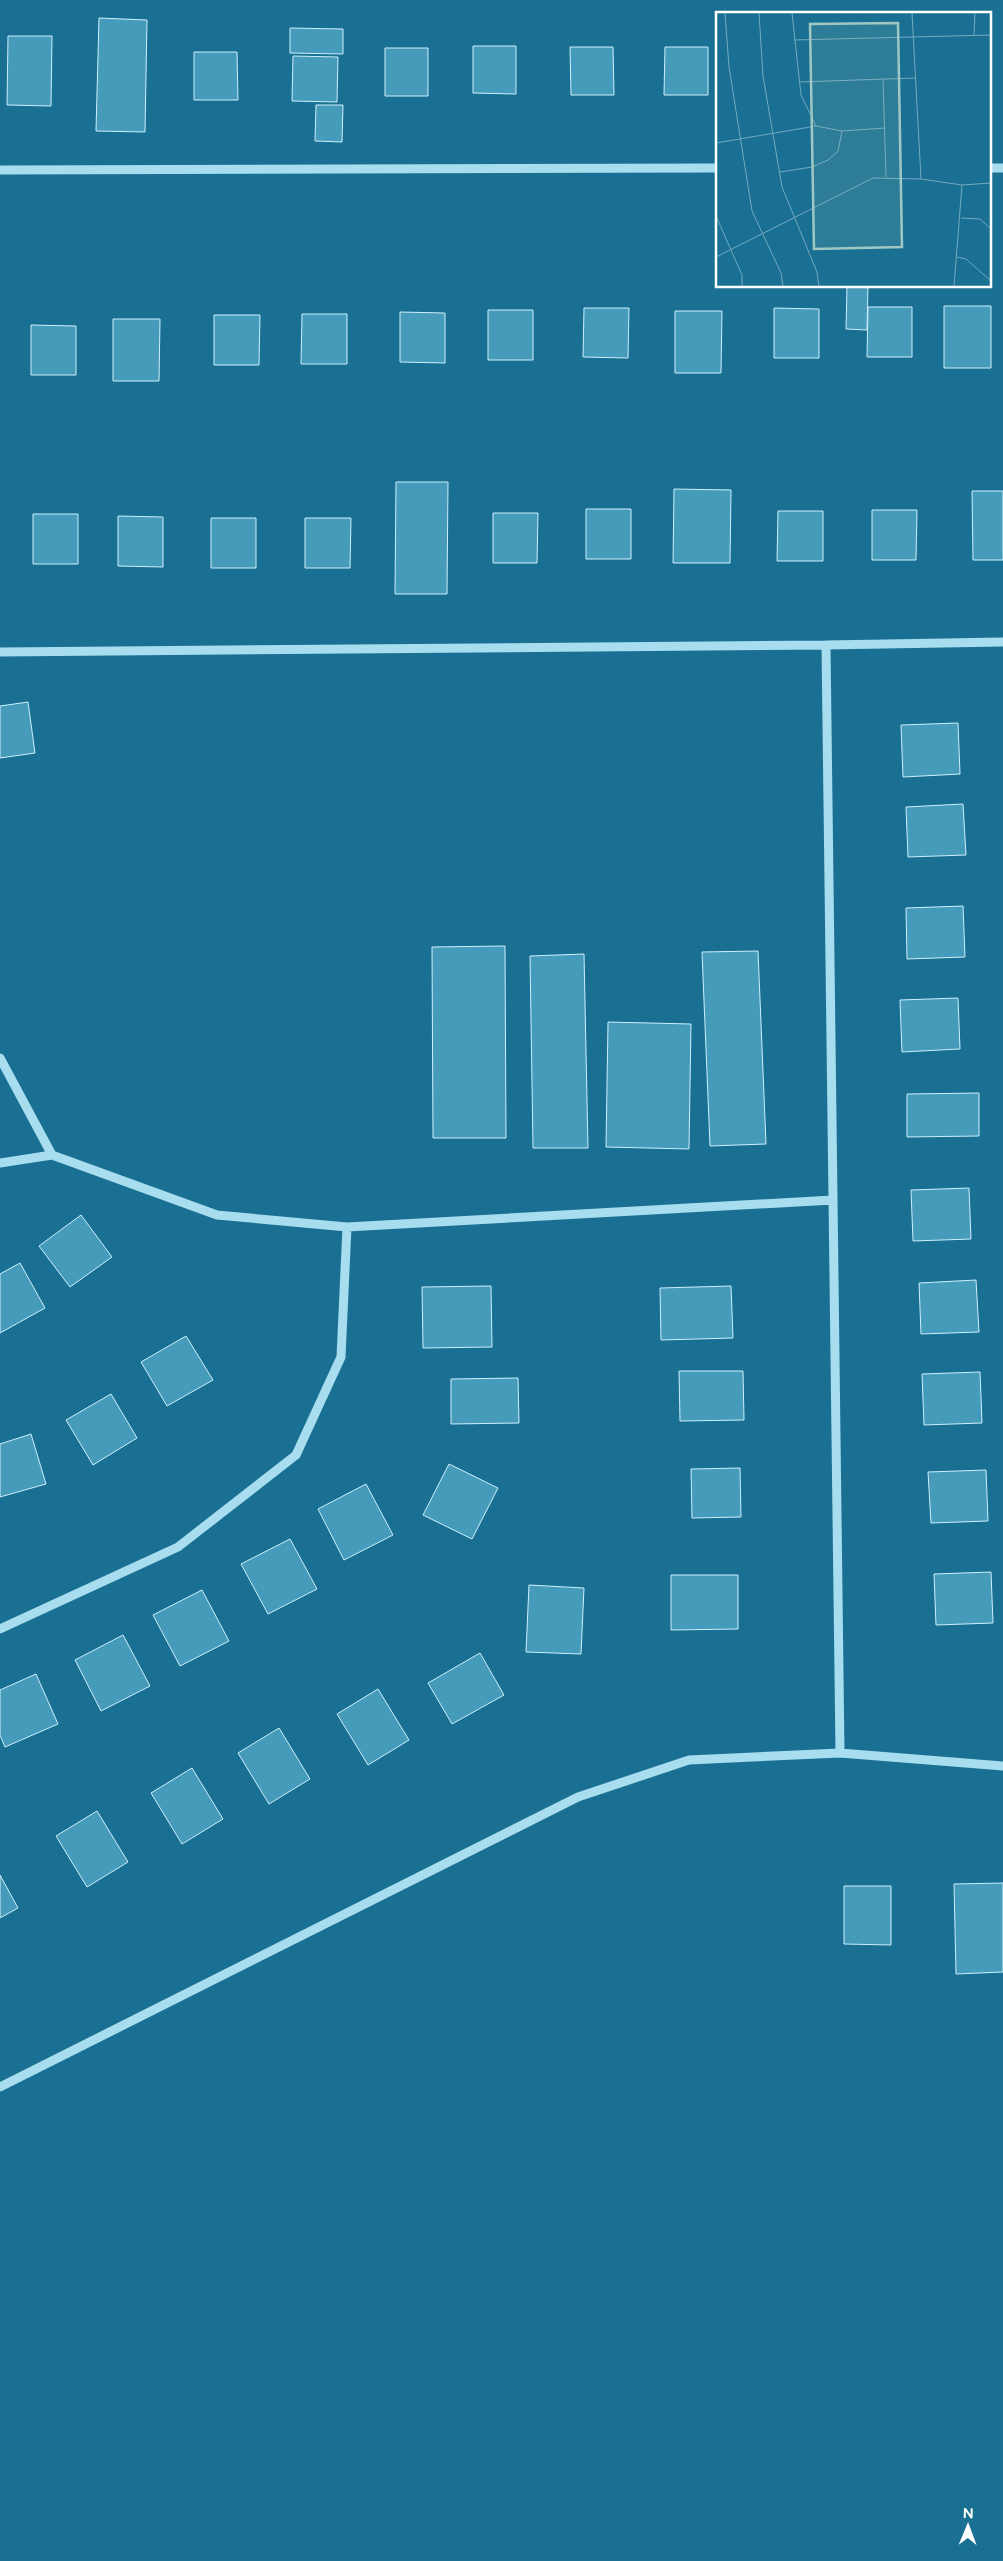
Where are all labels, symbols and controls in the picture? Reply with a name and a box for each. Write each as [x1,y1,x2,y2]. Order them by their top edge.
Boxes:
inset map [716,12,990,288]
north arrow [943,2501,993,2551]
text: N [963,2505,974,2522]

